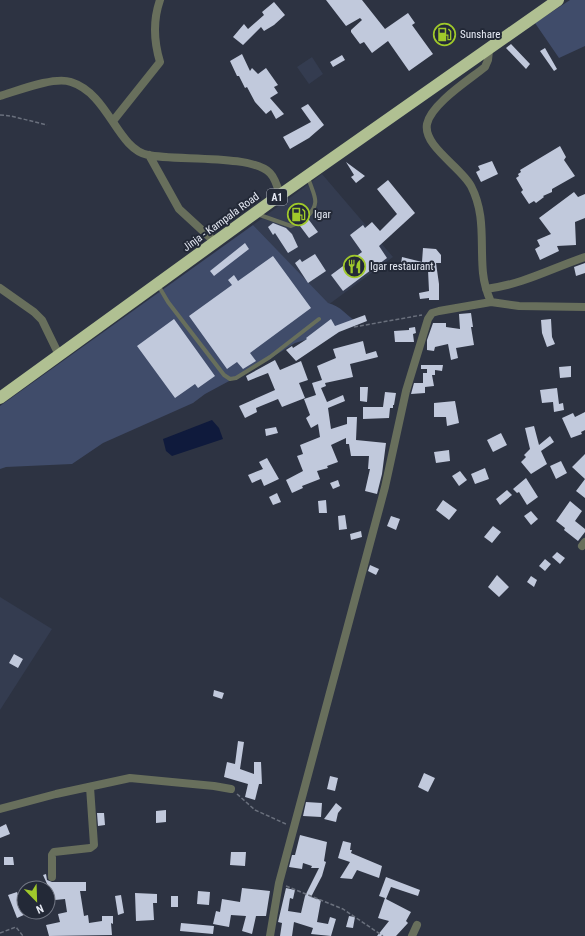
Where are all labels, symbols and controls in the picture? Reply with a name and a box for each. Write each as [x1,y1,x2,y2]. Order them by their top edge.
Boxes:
fuel station icon: Sunshare [432,21,458,47]
place label: Sunshare [460,28,500,41]
road number: A1 [267,189,287,205]
street label: Jinja - Kampala Road [180,190,262,254]
fuel station icon: Igar [286,201,312,227]
place label: Igar [314,208,331,221]
restaurant icon: Igar restaurant [341,253,367,279]
place label: Igar restaurant [370,260,434,273]
north arrow [16,880,56,920]
text: N [34,901,45,916]

